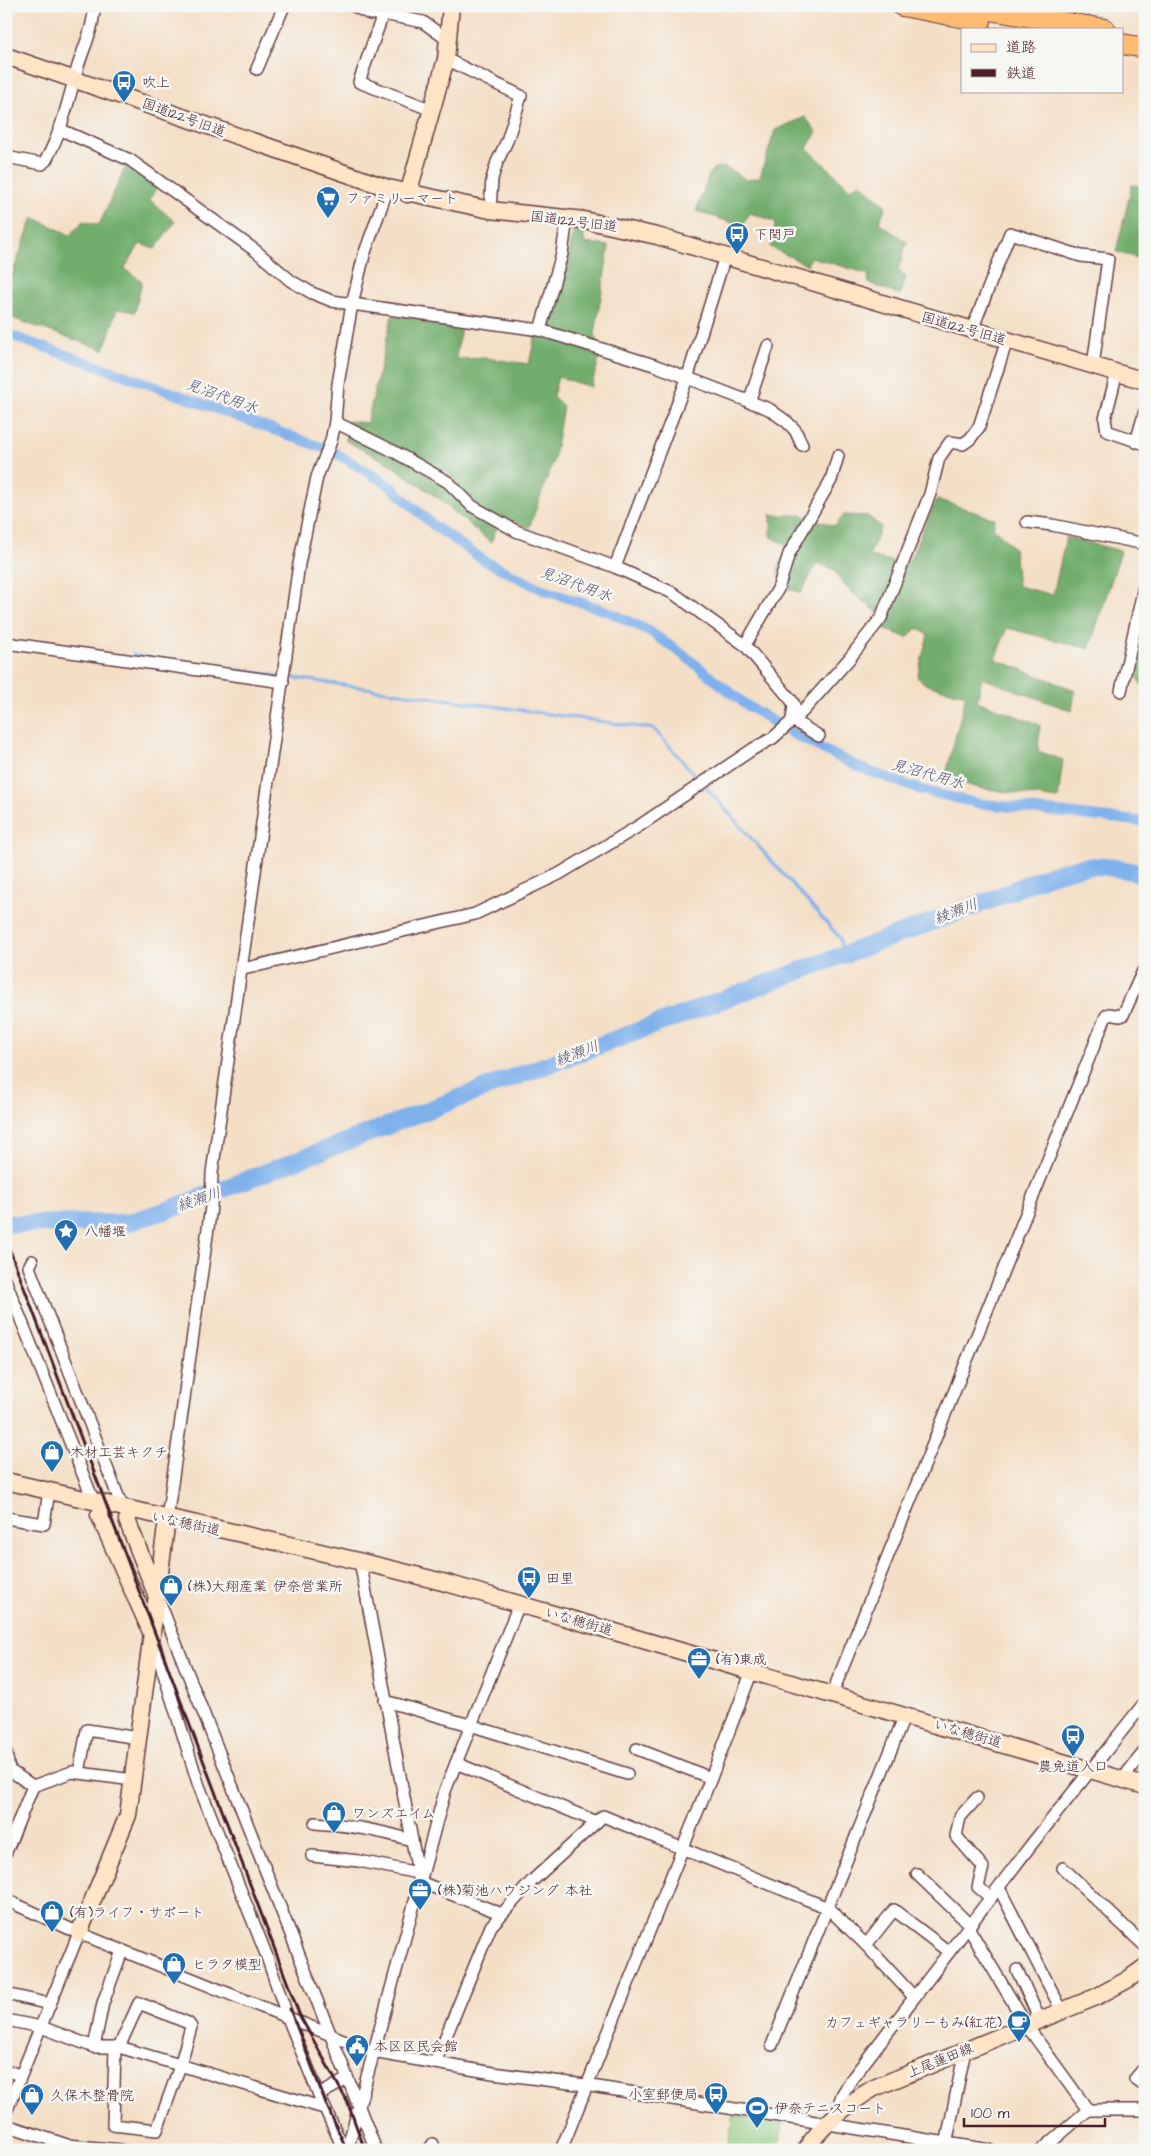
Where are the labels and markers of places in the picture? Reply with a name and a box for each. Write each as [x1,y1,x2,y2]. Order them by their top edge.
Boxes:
bus stop icon: 吹上 [111,69,137,103]
place label: 吹上 [142,73,170,93]
supermarket icon: ファミリーマート [315,185,341,219]
place label: ファミリーマート [346,189,458,209]
bus stop icon: 下閏戸 [724,221,750,255]
place label: 下閏戸 [754,225,796,245]
place icon: 八幡堰 [53,1218,79,1252]
place label: 八幡堰 [84,1222,126,1242]
shop icon: 木材工芸キクチ [39,1439,65,1473]
place label: 木材工芸キクチ [70,1443,168,1463]
bus stop icon: 田里 [516,1565,542,1599]
place label: 田里 [546,1569,574,1589]
shop icon: (株)大翔産業 伊奈営業所 [158,1573,184,1607]
place label: (株)大翔産業 伊奈営業所 [188,1577,343,1597]
office icon: (有)東成 [686,1646,712,1680]
place label: (有)東成 [716,1650,767,1670]
bus stop icon: 農免道入口 [1060,1723,1086,1757]
place label: 農免道入口 [1038,1757,1108,1777]
shop icon: ワンズエイム [321,1800,347,1834]
place label: ワンズエイム [352,1804,435,1824]
office icon: (株)菊池ハウジング 本社 [407,1877,433,1911]
place label: (株)菊池ハウジング 本社 [438,1881,593,1901]
shop icon: (有)ライフ・サポート [39,1899,65,1933]
place label: (有)ライフ・サポート [70,1903,205,1923]
shop icon: ヒラタ模型 [161,1951,187,1985]
place label: ヒラタ模型 [192,1955,262,1975]
cafe icon: カフェギャラリーもみ(紅花) [1006,2009,1032,2043]
place label: カフェギャラリーもみ(紅花) [825,2013,1002,2033]
public building icon: 本区区民会館 [344,2033,370,2067]
place label: 本区区民会館 [374,2037,458,2057]
bus stop icon: 小室郵便局 [703,2081,729,2115]
shop icon: 久保木整骨院 [19,2082,45,2116]
place label: 小室郵便局 [628,2085,698,2105]
place label: 久保木整骨院 [50,2086,134,2106]
sports icon: 伊奈テニスコート [744,2095,770,2129]
place label: 伊奈テニスコート [774,2099,886,2119]

